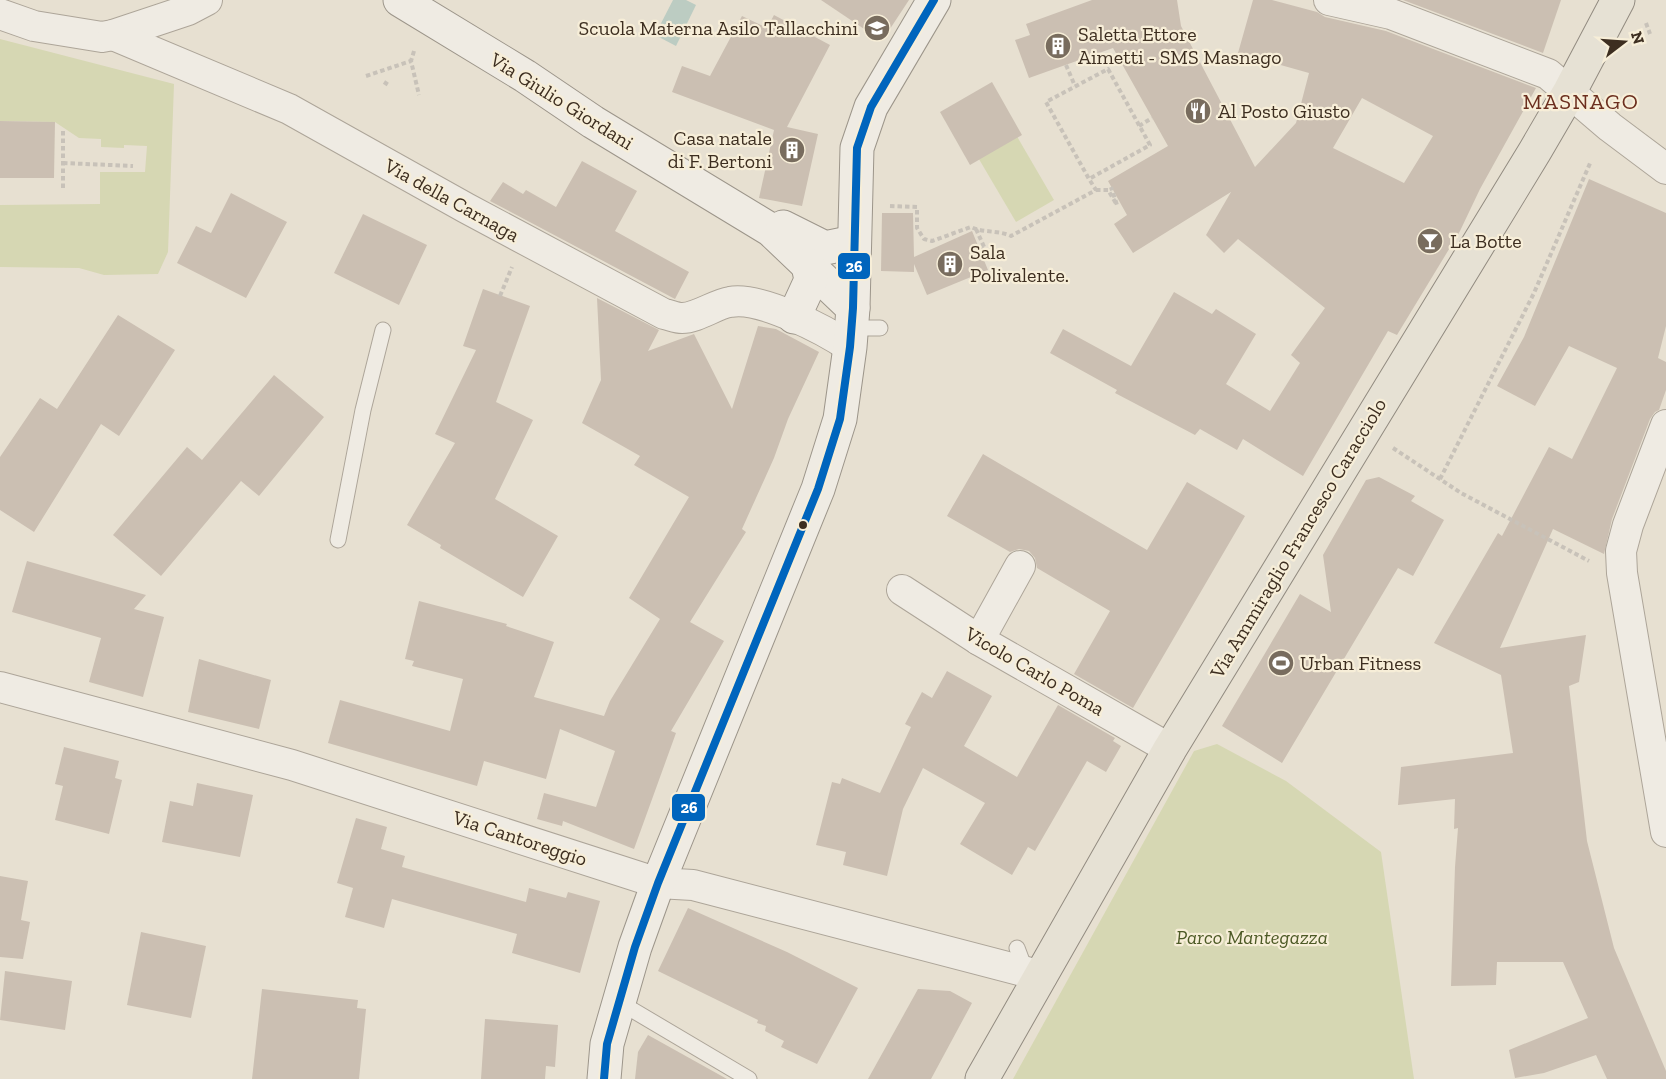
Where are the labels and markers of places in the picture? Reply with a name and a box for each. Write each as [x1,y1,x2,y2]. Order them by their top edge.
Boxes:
school or university icon: Scuola Materna Asilo Tallacchini [862,13,892,43]
place label: Scuola Materna Asilo Tallacchini [579,16,858,40]
place label: Saletta Ettore Aimetti - SMS Masnago [1078,22,1281,69]
building icon: Saletta Ettore Aimetti - SMS Masnago [1043,31,1073,61]
restaurant icon: Al Posto Giusto [1183,96,1213,126]
place label: Al Posto Giusto [1218,99,1350,123]
place label: Casa natale di F. Bertoni [668,126,772,173]
building icon: Casa natale di F. Bertoni [777,135,807,165]
bar icon: La Botte [1415,226,1445,256]
place label: La Botte [1450,229,1522,253]
place label: Sala Polivalente. [970,240,1069,287]
building icon: Sala Polivalente. [935,249,965,279]
unlabelled marker [797,519,809,531]
sports icon: Urban Fitness [1266,648,1296,678]
place label: Urban Fitness [1300,651,1421,675]

